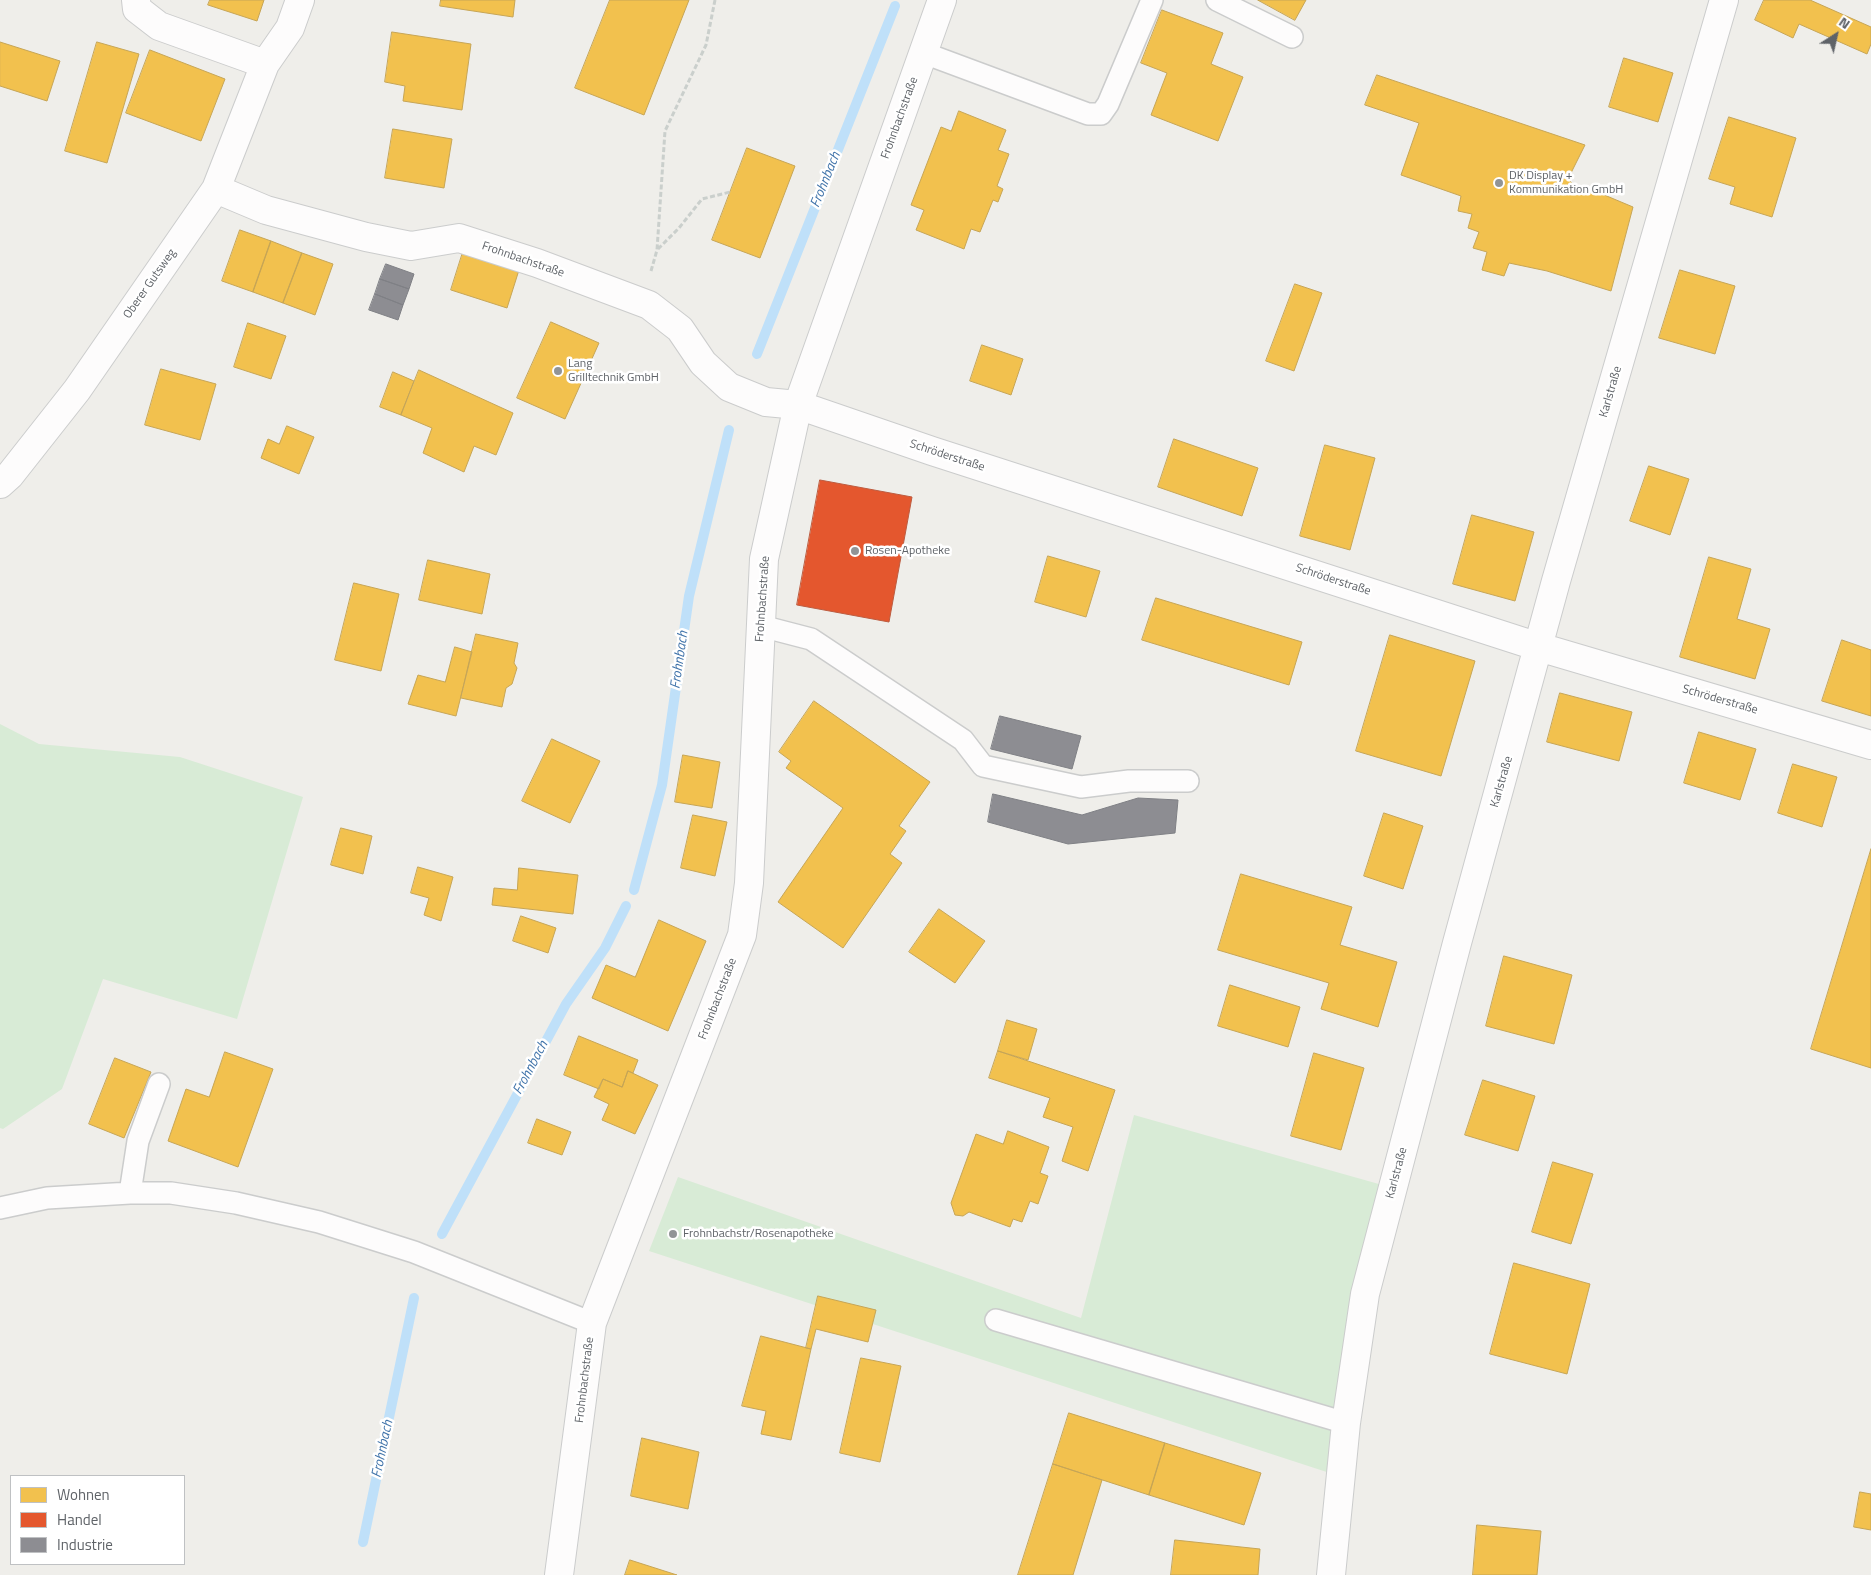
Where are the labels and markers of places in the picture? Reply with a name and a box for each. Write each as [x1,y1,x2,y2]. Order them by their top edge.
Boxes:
place label: DK Display + Kommunikation GmbH [1509,169,1623,197]
marker: DK Display + Kommunikation GmbH [1493,177,1505,189]
place label: Lang Grilltechnik GmbH [568,357,659,385]
marker: Lang Grilltechnik GmbH [552,365,564,377]
place label: Rosen-Apotheke [865,544,950,558]
marker: Rosen-Apotheke [849,545,861,557]
place label: Frohnbachstr/Rosenapotheke [683,1227,833,1241]
marker: Frohnbachstr/Rosenapotheke [667,1228,679,1240]

